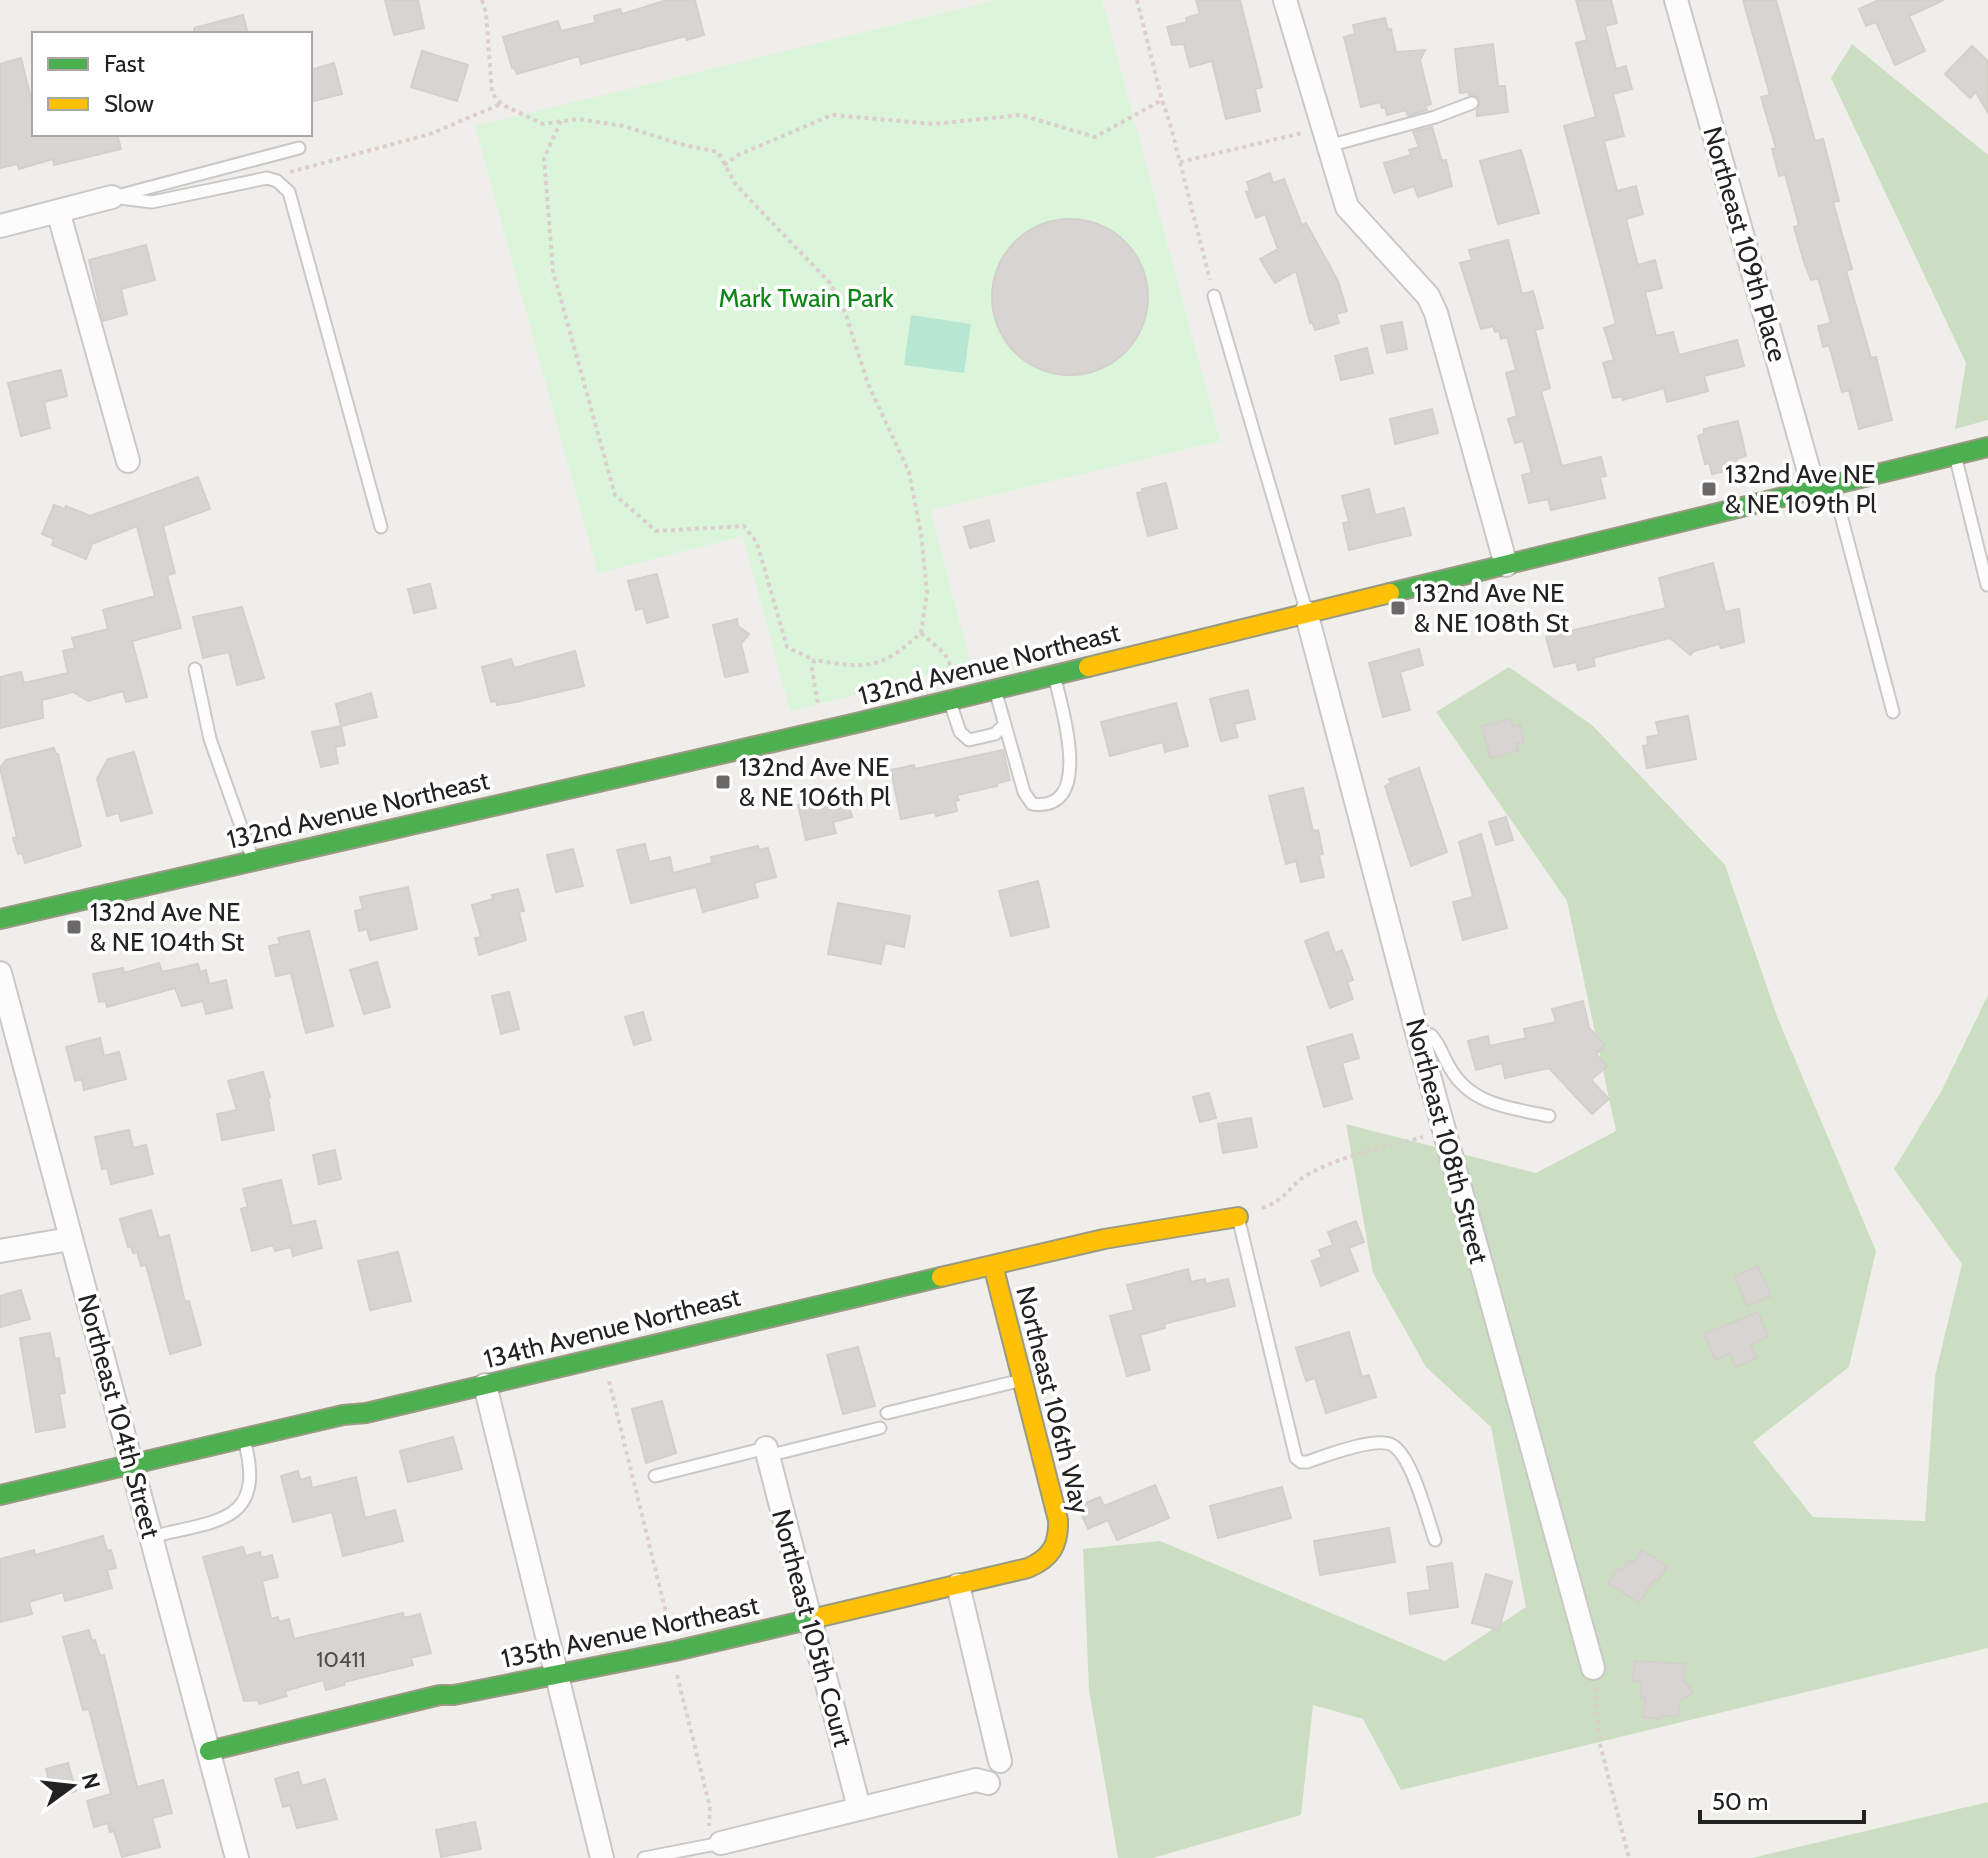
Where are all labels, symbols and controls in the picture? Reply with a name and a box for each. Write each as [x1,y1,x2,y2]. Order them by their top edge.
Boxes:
legend [32,32,312,136]
text: Fast [104,49,145,78]
text: Slow [104,89,154,118]
street label: Northeast 109th Place [1696,123,1794,365]
park label: Mark Twain Park [718,282,894,314]
place label: 132nd Ave NE & NE 109th Pl [1725,458,1876,520]
marker: 132nd Ave NE & NE 109th Pl [1700,480,1718,498]
place label: 132nd Ave NE & NE 108th St [1414,577,1569,639]
marker: 132nd Ave NE & NE 108th St [1389,599,1407,617]
street label: 132nd Avenue Northeast [855,616,1123,712]
place label: 132nd Ave NE & NE 106th Pl [739,751,890,813]
street label: 132nd Avenue Northeast [224,764,492,856]
marker: 132nd Ave NE & NE 106th Pl [714,773,732,791]
place label: 132nd Ave NE & NE 104th St [90,896,244,958]
marker: 132nd Ave NE & NE 104th St [65,918,83,936]
street label: Northeast 108th Street [1399,1015,1495,1267]
street label: 134th Avenue Northeast [480,1281,744,1375]
street label: Northeast 106th Way [1009,1283,1097,1517]
street label: Northeast 104th Street [71,1290,167,1542]
street label: Northeast 105th Court [765,1506,859,1750]
street label: 135th Avenue Northeast [498,1589,762,1675]
house number: 10411 [316,1646,366,1673]
north arrow [32,1746,112,1826]
text: N [76,1770,106,1792]
scale bar [1700,1774,1864,1824]
text: 50 m [1712,1787,1768,1816]

